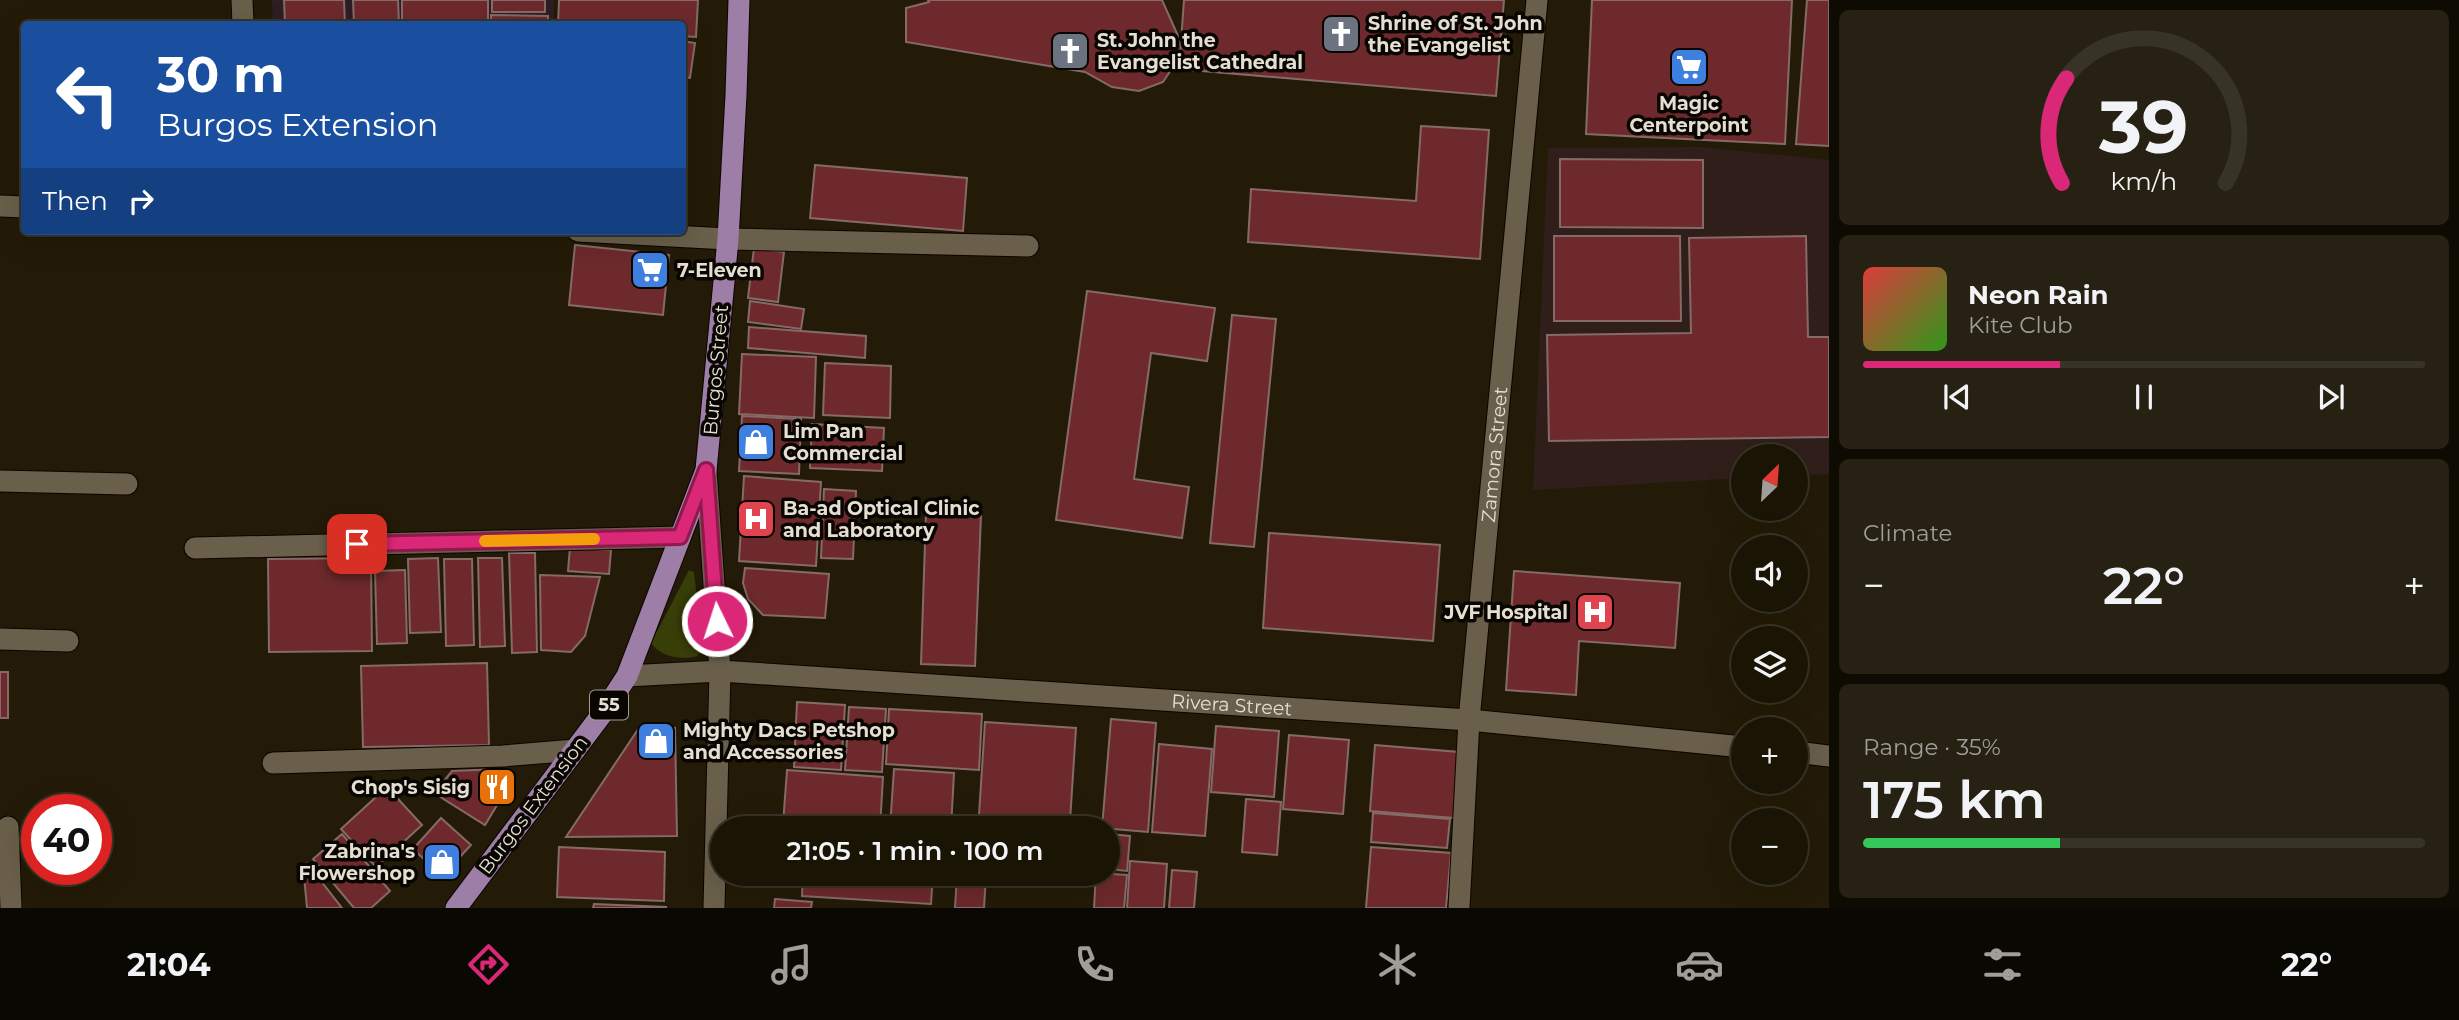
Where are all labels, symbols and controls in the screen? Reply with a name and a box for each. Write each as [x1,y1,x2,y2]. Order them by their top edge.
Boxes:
place label: Shrine of St. John the Evangelist [1368,12,1543,57]
church icon: Shrine of St. John the Evangelist [1320,13,1362,55]
place label: St. John the Evangelist Cathedral [1097,29,1303,74]
church icon: St. John the Evangelist Cathedral [1049,30,1091,72]
text: 30 m [157,45,285,104]
supermarket icon: Magic Centerpoint [1668,46,1710,88]
icon: left [42,49,133,140]
text: 39 [2098,84,2189,172]
place label: Magic Centerpoint [1629,92,1749,137]
text: Burgos Extension [157,105,438,144]
text: km/h [2111,166,2177,196]
icon: right [122,182,160,220]
text: Then [42,185,108,217]
supermarket icon: 7-Eleven [629,249,671,291]
place label: 7-Eleven [677,259,762,282]
text: Neon Rain [1968,279,2109,311]
street label: Burgos Street [699,303,733,436]
text: Kite Club [1968,311,2073,339]
icon: previous [1938,378,1976,416]
icon: pause [2125,378,2163,416]
icon: next [2312,378,2350,416]
street label: Zamora Street [1476,385,1512,523]
place label: Lim Pan Commercial [783,420,903,465]
shop icon: Lim Pan Commercial [735,421,777,463]
north arrow [1731,444,1808,522]
map controls [1731,444,1808,885]
place label: Ba-ad Optical Clinic and Laboratory [783,497,979,542]
hospital icon: Ba-ad Optical Clinic and Laboratory [735,498,777,540]
pin [327,514,387,574]
text: Climate [1863,519,1952,547]
icon: arrive [338,525,376,563]
button: sound [1731,535,1808,612]
text: 22° [2103,554,2185,617]
text: − [1863,562,1885,609]
text: + [2403,562,2425,609]
position arrow [680,584,754,658]
hospital icon: JVF Hospital [1574,591,1616,633]
place label: JVF Hospital [1443,601,1568,624]
button: layers [1731,626,1808,703]
street label: Rivera Street [1171,689,1293,720]
road number: 55 [590,690,628,720]
button: + [1731,717,1808,794]
place label: Mighty Dacs Petshop and Accessories [683,719,895,764]
shop icon: Mighty Dacs Petshop and Accessories [635,720,677,762]
street label: Burgos Extension [474,731,592,879]
text: Range · 35% [1863,733,2001,761]
restaurant icon: Chop's Sisig [476,766,518,808]
text: 175 km [1863,768,2046,831]
place label: Chop's Sisig [351,776,470,799]
speed limit sign: 40 [21,794,112,885]
button: − [1731,808,1808,885]
text: 21:05 · 1 min · 100 m [787,835,1043,867]
place label: Zabrina's Flowershop [298,840,415,885]
shop icon: Zabrina's Flowershop [421,841,463,883]
icon: directions [464,940,513,989]
icon: music [767,940,816,989]
icon: phone [1070,940,1119,989]
icon: climate [1373,940,1422,989]
icon: car [1675,940,1724,989]
icon: filters [1978,940,2027,989]
text: 21:04 [127,945,210,984]
text: 22° [2281,945,2332,984]

